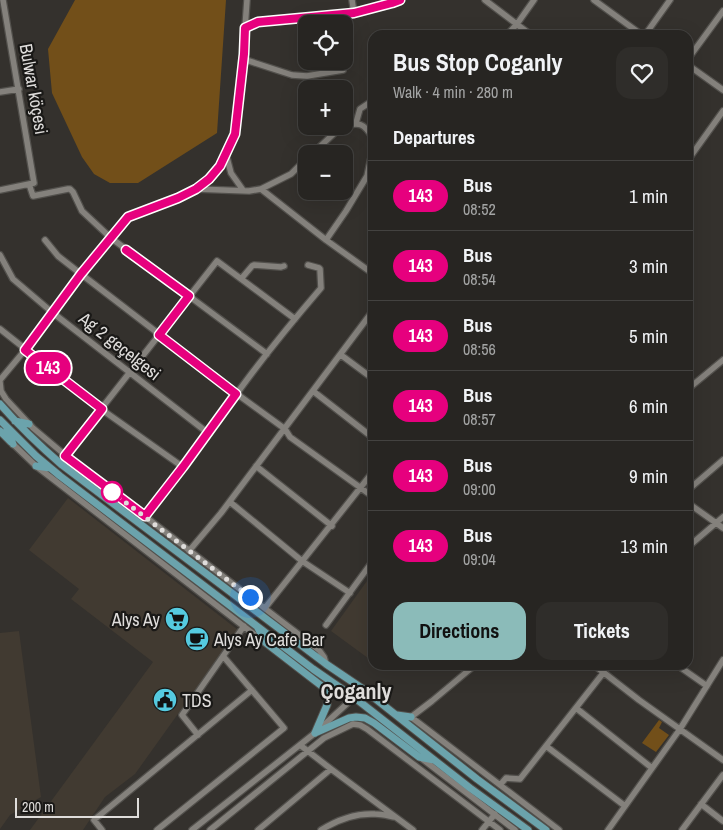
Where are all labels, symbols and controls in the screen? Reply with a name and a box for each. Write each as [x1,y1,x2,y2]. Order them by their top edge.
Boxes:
map controls [298,15,353,200]
button: locate [298,15,353,70]
street label: Bulwar köçesi [14,42,54,136]
text: Bus Stop Coganly [393,46,563,78]
button: heart [616,47,668,99]
button: + [298,80,353,135]
text: Walk · 4 min · 280 m [393,81,513,103]
text: Departures [393,124,475,150]
button: − [298,145,353,200]
text: Bus [463,172,492,198]
text: 143 [408,183,433,208]
text: 1 min [629,183,668,209]
text: 08:52 [463,198,496,220]
text: Bus [463,242,492,268]
text: 143 [408,253,433,278]
text: 3 min [629,253,668,279]
text: 08:54 [463,268,496,290]
street label: Ag 2 geçelgesi [73,305,166,386]
text: Bus [463,312,492,338]
text: 143 [408,323,433,348]
text: 5 min [629,323,668,349]
text: 08:56 [463,338,496,360]
line badge: 143 [19,352,77,384]
text: 143 [36,355,60,380]
text: Bus [463,382,492,408]
text: 143 [408,393,433,418]
text: 6 min [629,393,668,419]
text: 08:57 [463,408,496,430]
text: Bus [463,452,492,478]
text: 143 [408,463,433,488]
text: 9 min [629,463,668,489]
text: 09:00 [463,478,496,500]
unlabelled marker [101,481,123,503]
text: Bus [463,522,492,548]
text: 143 [408,533,433,558]
text: 13 min [620,533,668,559]
text: 09:04 [463,548,496,570]
your location [238,585,263,610]
button: Directions [393,602,526,660]
button: Tickets [536,602,668,660]
supermarket icon: Alys Ay [164,606,190,632]
place label: Alys Ay [111,607,161,632]
cafe icon: Alys Ay Cafe Bar [184,626,210,652]
place label: Alys Ay Cafe Bar [213,627,325,652]
district label: Çoganly [320,676,392,706]
public building icon: TDS [152,687,178,713]
place label: TDS [182,688,212,713]
scale bar [15,795,139,818]
text: 200 m [22,798,54,816]

